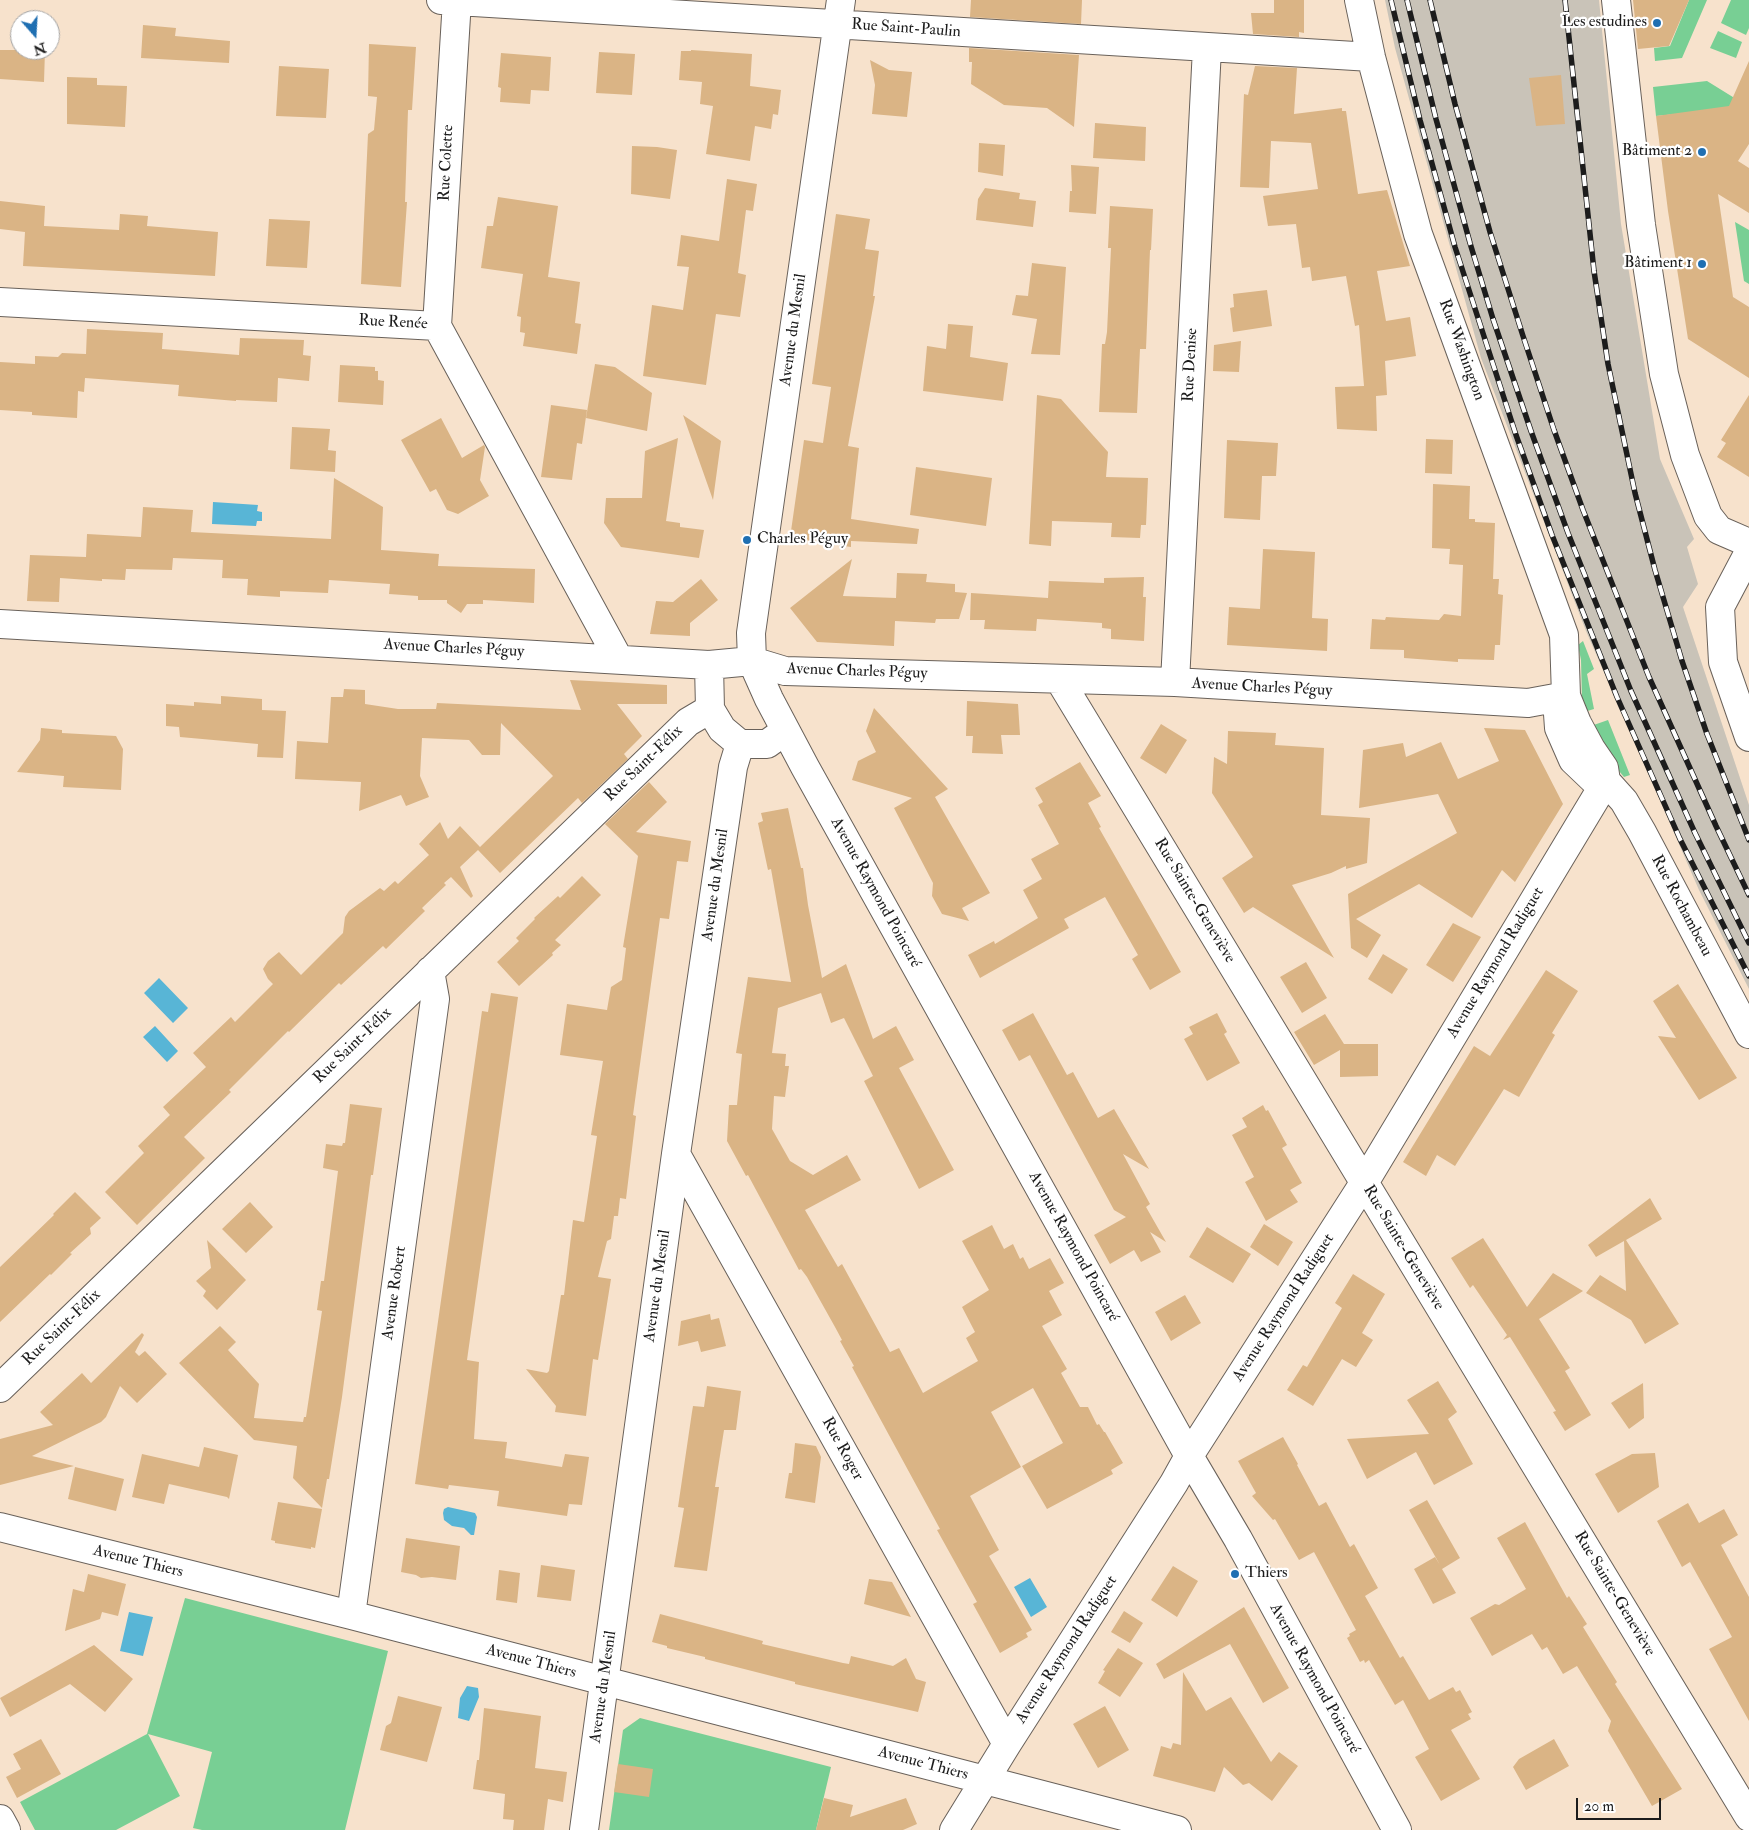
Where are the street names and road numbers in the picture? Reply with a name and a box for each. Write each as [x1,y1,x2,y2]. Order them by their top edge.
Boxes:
street label: Rue Saint-Paulin [851,16,961,42]
street label: Rue Colette [435,124,459,202]
street label: Avenue du Mesnil [777,273,811,387]
street label: Rue Washington [1434,297,1488,403]
street label: Rue Renée [358,312,428,334]
street label: Rue Denise [1179,328,1203,402]
street label: Avenue Charles Péguy [383,636,525,662]
street label: Avenue Charles Péguy [786,660,928,684]
street label: Avenue Charles Péguy [1191,675,1333,701]
street label: Rue Saint-Félix [601,722,687,806]
street label: Avenue Raymond Poincaré [826,815,924,971]
street label: Avenue du Mesnil [699,828,733,942]
street label: Rue Sainte-Geneviève [1149,835,1239,967]
street label: Rue Rochambeau [1646,852,1716,960]
street label: Avenue Raymond Radiguet [1443,884,1549,1042]
street label: Rue Saint-Félix [310,1004,396,1088]
street label: Avenue Raymond Poincaré [1024,1169,1122,1325]
street label: Rue Sainte-Geneviève [1358,1182,1448,1314]
street label: Avenue du Mesnil [641,1229,675,1343]
street label: Avenue Raymond Radiguet [1229,1230,1339,1386]
street label: Avenue Robert [379,1245,411,1341]
street label: Rue Saint-Félix [19,1286,105,1370]
street label: Rue Roger [817,1414,867,1484]
street label: Rue Sainte-Geneviève [1569,1528,1659,1660]
street label: Avenue Thiers [91,1542,185,1582]
street label: Avenue Raymond Radiguet [1012,1572,1122,1728]
street label: Avenue Raymond Poincaré [1265,1601,1363,1757]
street label: Avenue du Mesnil [587,1630,621,1744]
street label: Avenue Thiers [484,1641,578,1683]
street label: Avenue Thiers [876,1743,970,1785]

